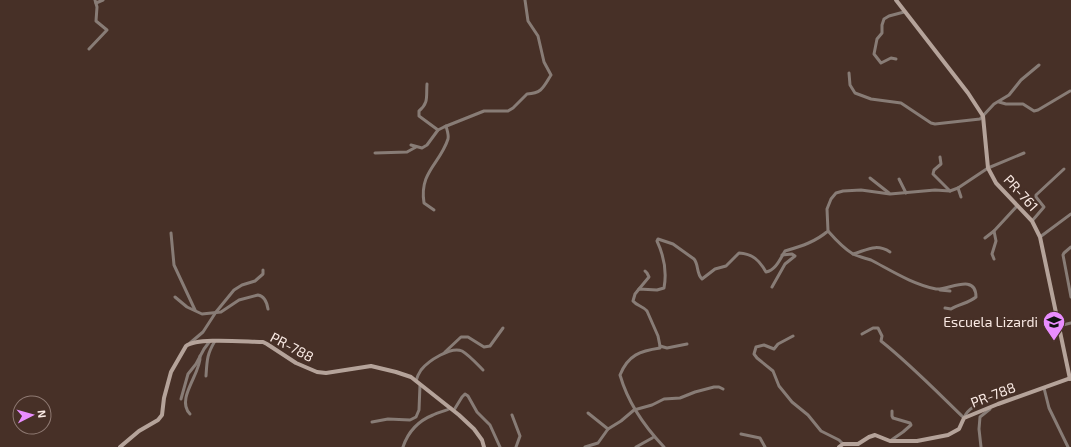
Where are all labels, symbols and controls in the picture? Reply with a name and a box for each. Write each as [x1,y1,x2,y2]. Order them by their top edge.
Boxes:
street label: PR-761 [1001,171,1042,214]
school or university icon: Escuela Lizardi [1041,309,1067,342]
place label: Escuela Lizardi [943,313,1038,330]
street label: PR-788 [268,328,317,365]
street label: PR-788 [968,378,1018,411]
north arrow [12,395,52,435]
text: N [36,409,49,419]

